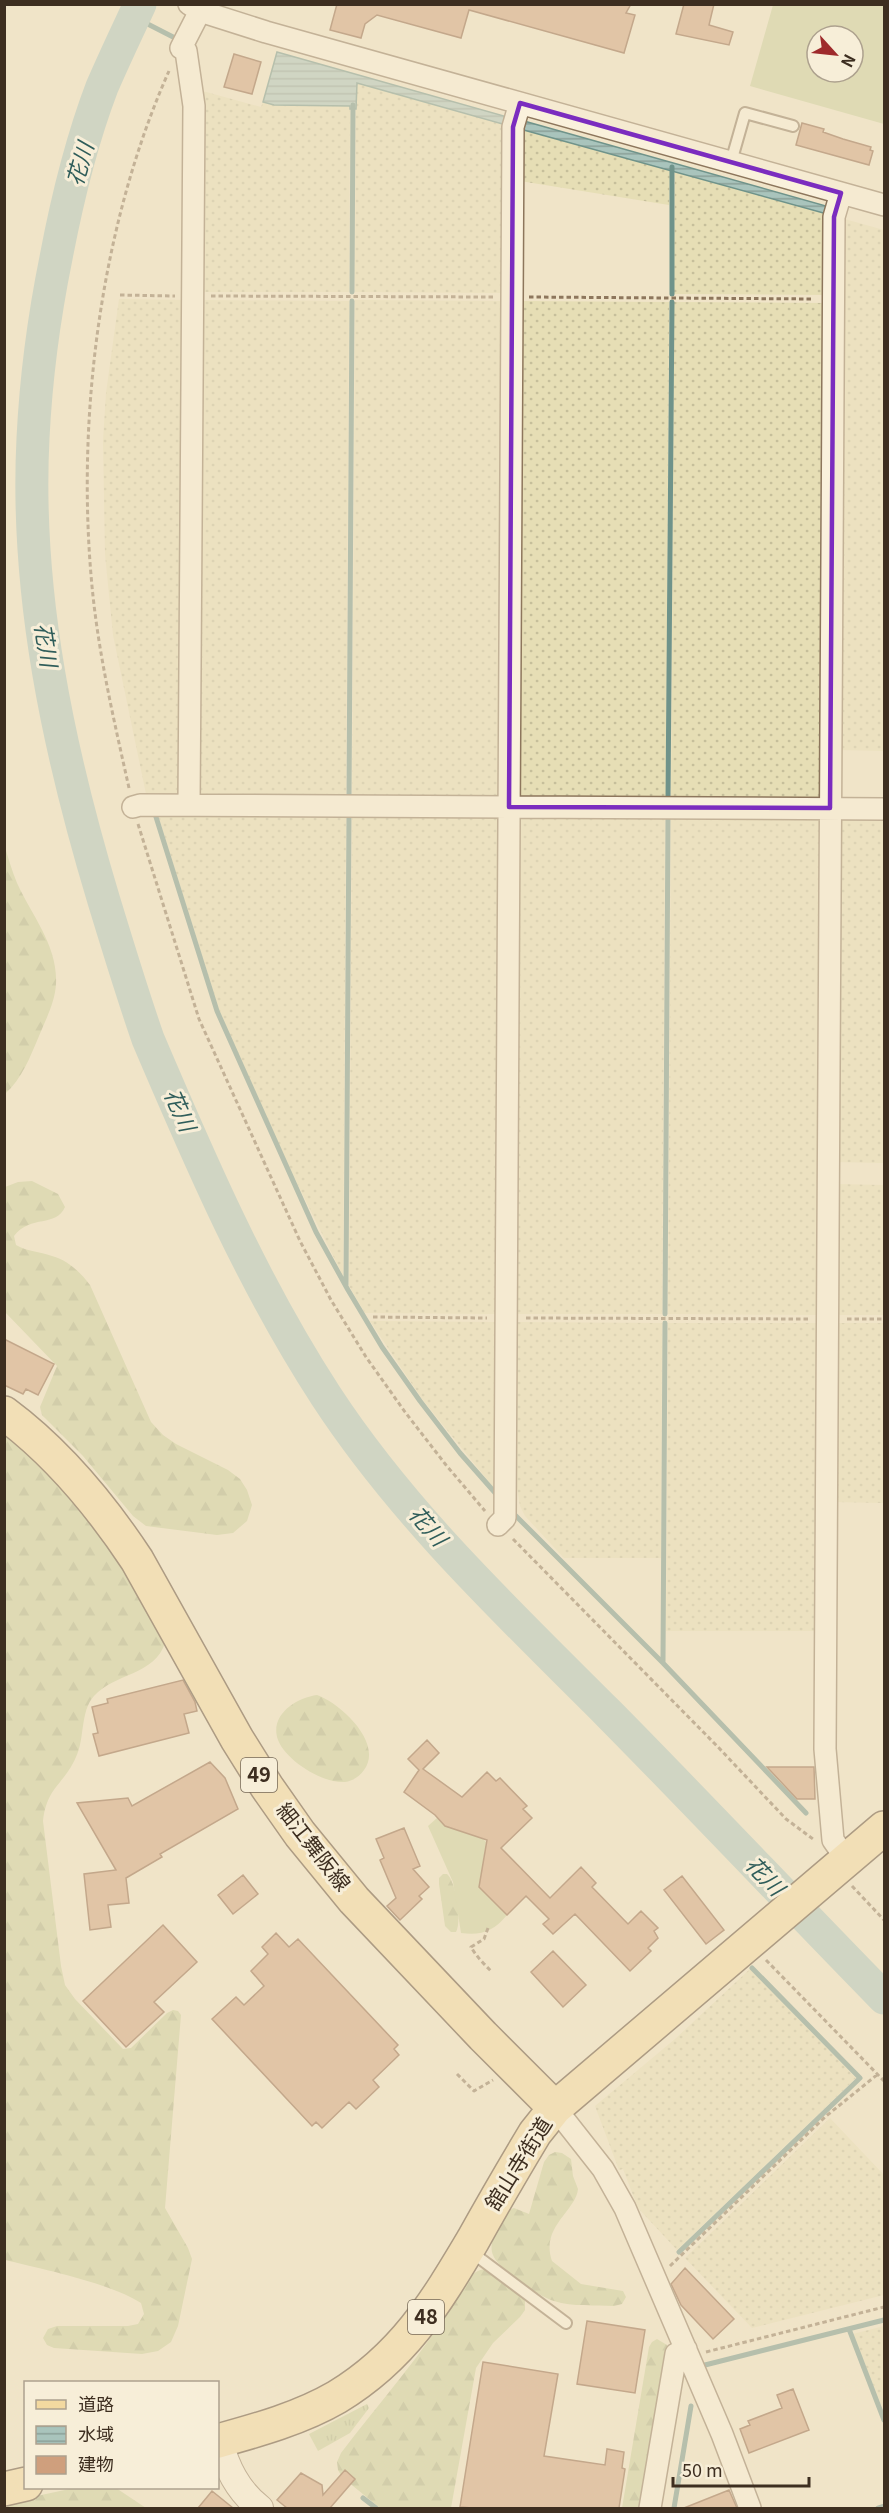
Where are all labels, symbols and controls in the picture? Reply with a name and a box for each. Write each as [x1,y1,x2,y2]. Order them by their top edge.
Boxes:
north arrow [805,24,865,84]
text: N [836,50,863,72]
water label: 花川 [57,136,100,189]
water label: 花川 [29,620,68,671]
water label: 花川 [158,1083,206,1138]
water label: 花川 [403,1498,457,1553]
road number: 49 [241,1758,277,1792]
street label: 細江舞阪線 [270,1795,359,1896]
water label: 花川 [740,1848,795,1903]
street label: 舘山寺街道 [477,2110,558,2215]
road number: 48 [408,2300,444,2334]
legend [24,2381,219,2489]
text: 道路 [78,2390,114,2416]
text: 水域 [78,2420,114,2446]
text: 建物 [78,2450,114,2476]
scale bar [673,2450,810,2488]
text: 50 m [682,2456,723,2482]

